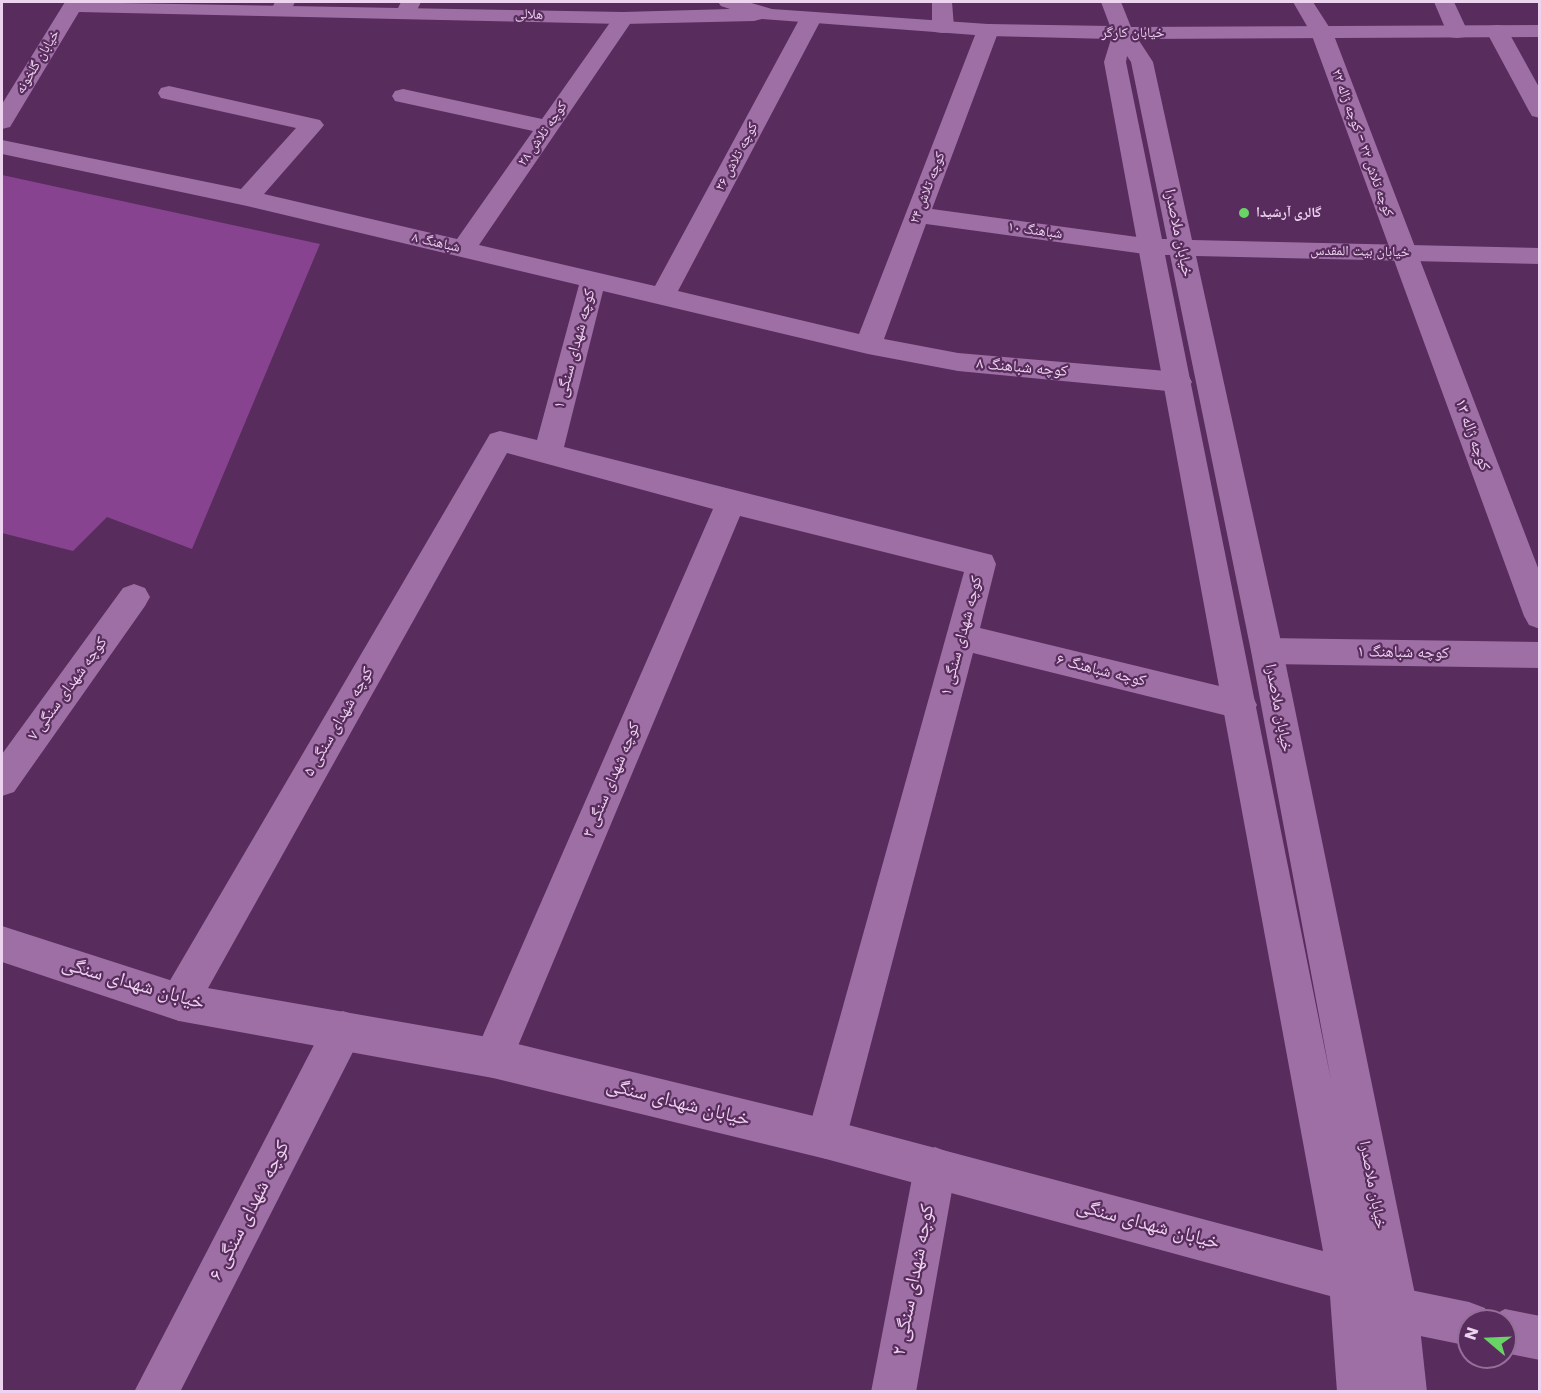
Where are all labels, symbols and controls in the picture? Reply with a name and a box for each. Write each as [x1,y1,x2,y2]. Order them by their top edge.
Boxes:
street label: هلالی [515,6,543,24]
street label: خیابان کارگر [1101,25,1165,41]
street label: خیابان گلخونه [12,27,64,97]
street label: کوچه تلاش ۲۲ - کوچه ژاله ۲۲ [1327,67,1397,219]
street label: کوچه تلاش ۲۸ [515,98,571,170]
street label: کوچه تلاش ۲۶ [712,120,762,194]
street label: کوچه تلاش ۲۴ [907,150,949,226]
street label: خیابان ملاصدرا [1159,187,1197,279]
place label: گالری آرشیدا [1256,205,1322,221]
marker: گالری آرشیدا [1237,206,1251,220]
street label: شباهنگ ۱۰ [1006,219,1064,243]
street label: شباهنگ ۸ [410,229,462,257]
street label: خیابان بیت المقدس [1310,243,1410,261]
street label: کوچه شهدای سنگی ۱ [550,287,600,411]
street label: کوچه شباهنگ ۸ [975,354,1069,382]
street label: کوچه ژاله ۱۳ [1450,396,1494,474]
street label: کوچه شهدای سنگی ۱ [937,574,987,698]
street label: کوچه شهدای سنگی ۷ [24,634,112,744]
street label: کوچه شباهنگ ۱ [1357,643,1449,663]
street label: کوچه شباهنگ ۶ [1054,651,1148,691]
street label: خیابان ملاصدرا [1260,662,1296,754]
street label: کوچه شهدای سنگی ۵ [300,664,378,780]
street label: کوچه شهدای سنگی ۳ [579,720,645,840]
street label: خیابان شهدای سنگی [59,952,207,1016]
street label: خیابان شهدای سنگی [604,1074,752,1132]
street label: کوچه شهدای سنگی ۶ [204,1137,296,1285]
street label: خیابان ملاصدرا [1354,1139,1390,1231]
street label: خیابان شهدای سنگی [1074,1194,1222,1256]
street label: کوچه شهدای سنگی ۲ [888,1202,940,1358]
north arrow [1457,1309,1517,1369]
text: N [1459,1324,1484,1343]

